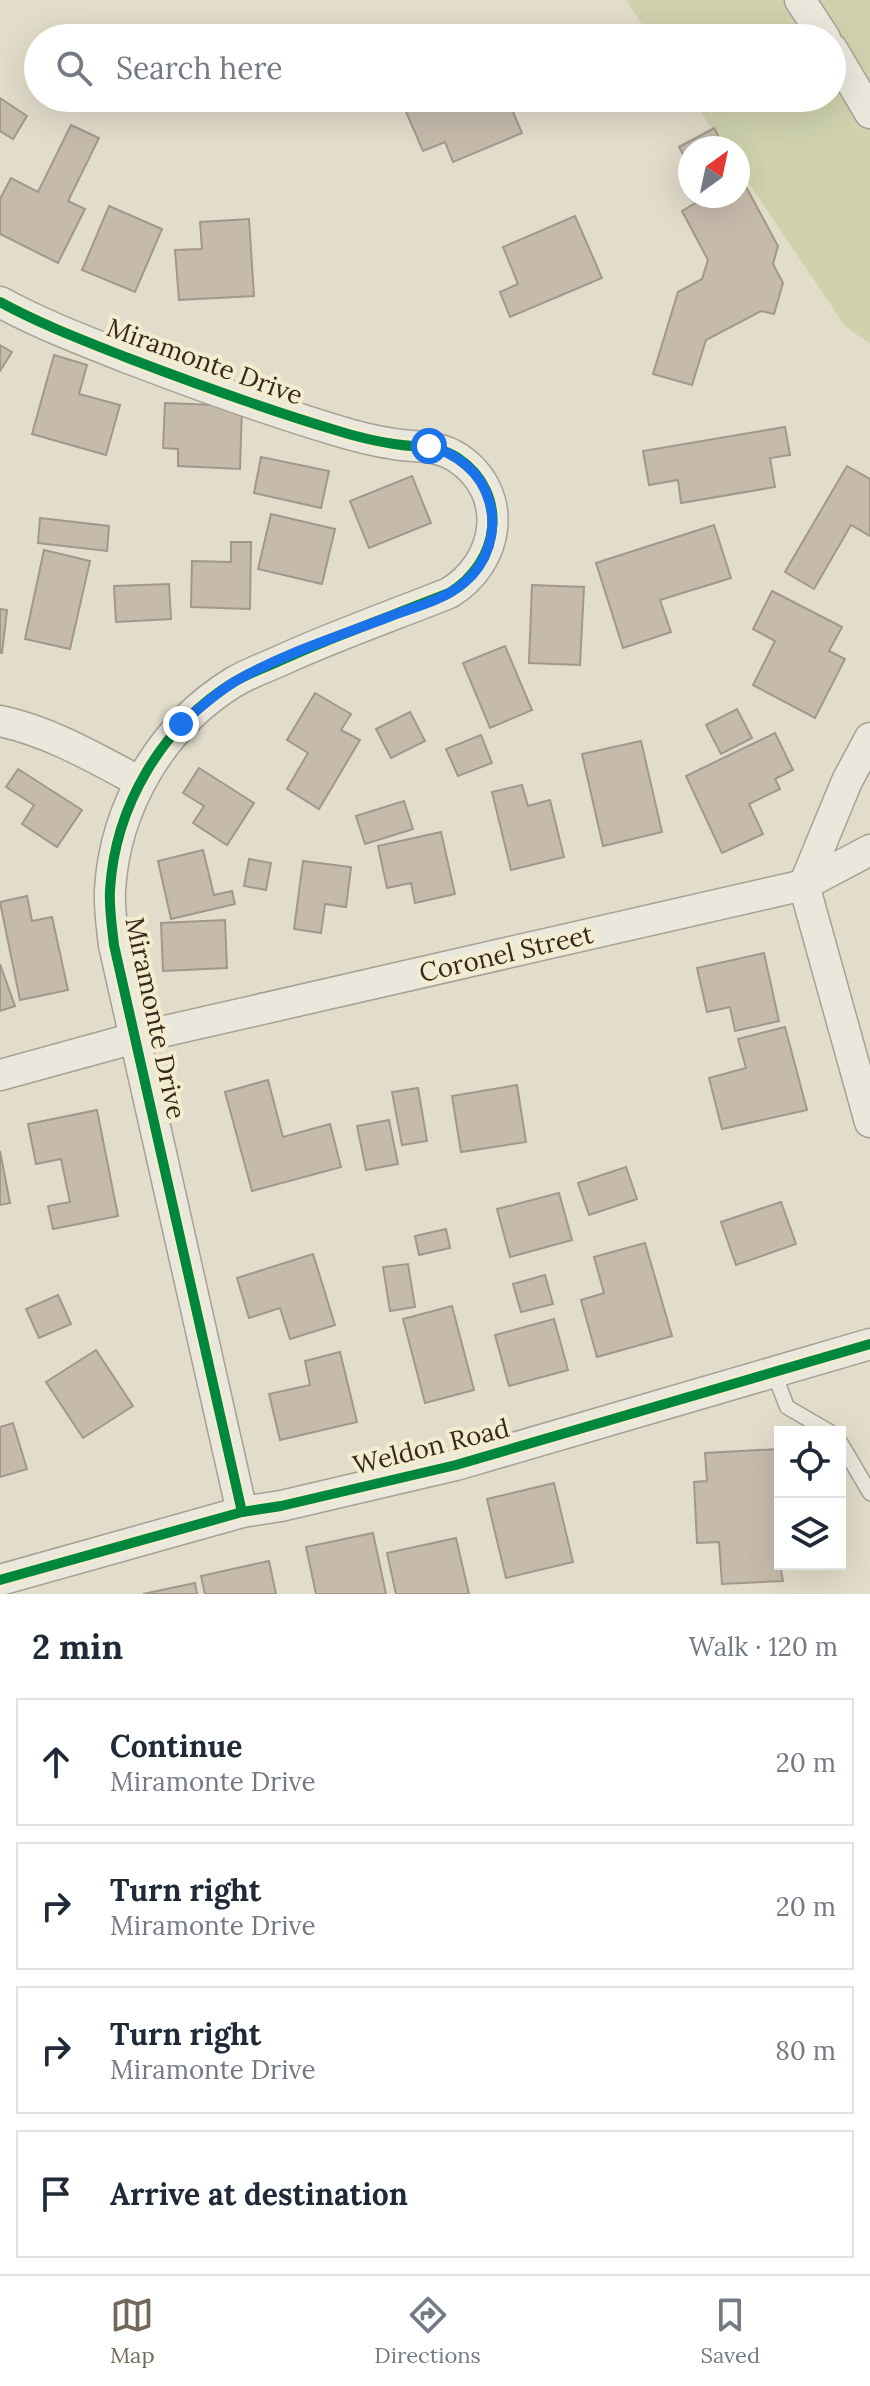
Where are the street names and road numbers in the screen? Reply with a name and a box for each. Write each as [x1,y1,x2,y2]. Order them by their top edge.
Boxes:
street label: Miramonte Drive [103,310,307,412]
street label: Miramonte Drive [118,914,194,1122]
street label: Coronel Street [416,917,596,989]
street label: Weldon Road [350,1411,512,1481]

